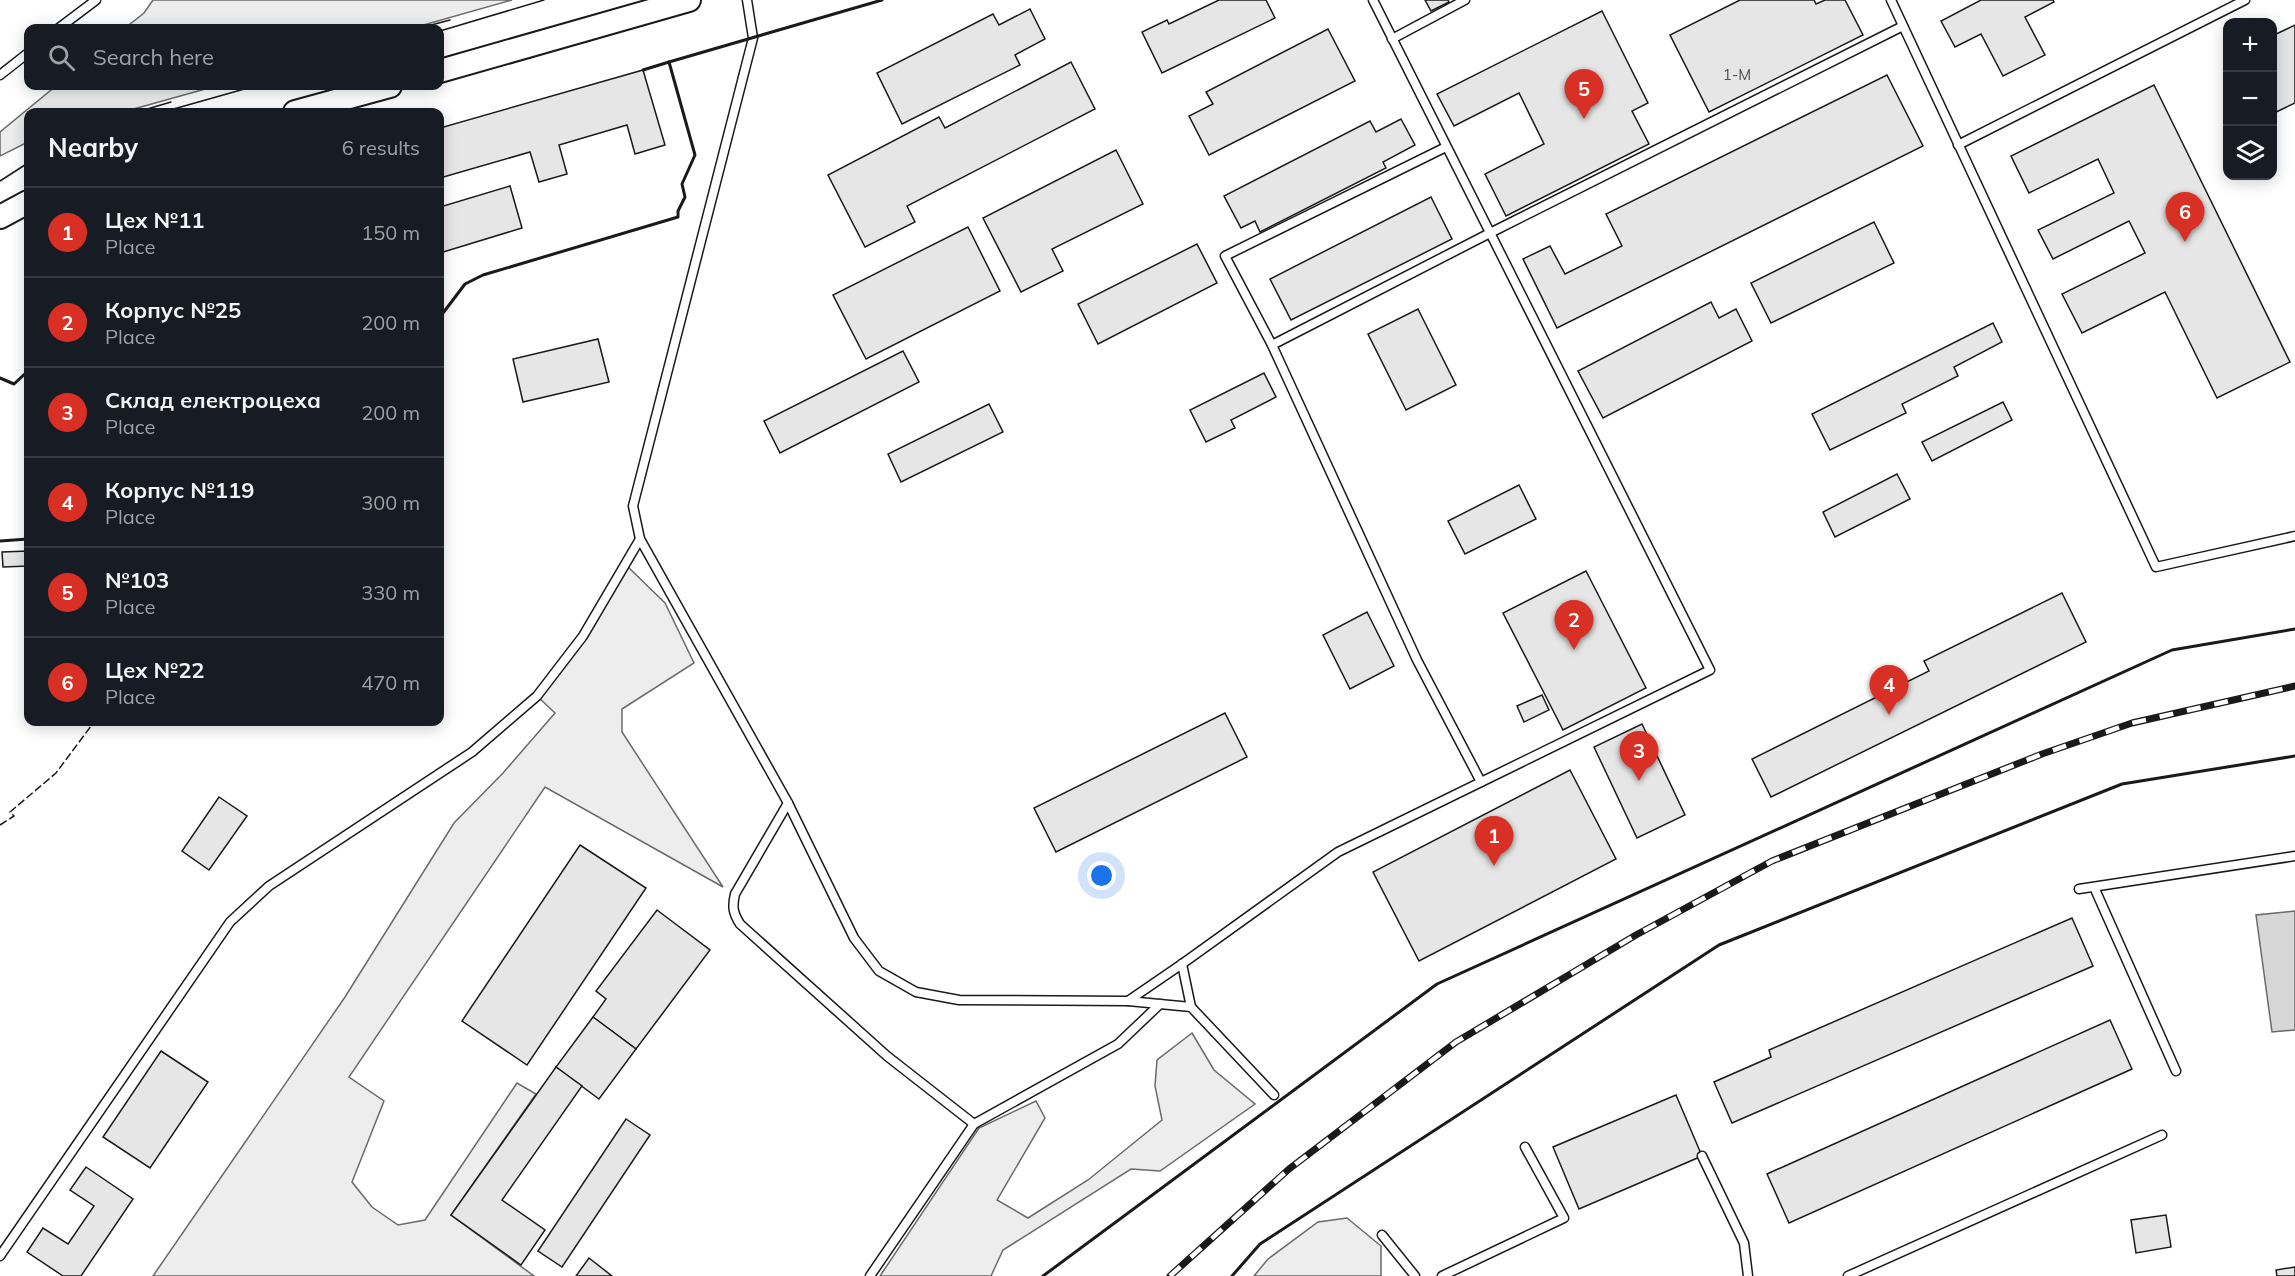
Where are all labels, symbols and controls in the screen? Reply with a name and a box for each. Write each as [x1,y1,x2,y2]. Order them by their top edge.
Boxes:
map controls [2223,18,2277,180]
button: + [2223,18,2277,72]
search box [24,24,444,90]
icon: search [45,41,78,74]
text: Search here [93,43,214,71]
house number: 1-М [1723,65,1751,84]
pin: 5 [1564,70,1604,119]
button: − [2223,72,2277,126]
button: layers [2223,126,2277,180]
text: Nearby [48,131,138,164]
text: 6 results [342,135,420,160]
pin: 6 [2166,192,2204,242]
text: Цех №11 [105,206,205,234]
text: 1 [62,220,74,245]
text: 150 m [361,220,420,245]
text: Place [105,234,155,259]
text: Корпус №25 [105,296,241,324]
text: 2 [62,310,74,335]
text: 200 m [361,310,420,335]
text: Place [105,324,155,349]
text: Склад електроцеха [105,386,321,414]
text: 3 [62,400,74,425]
text: 200 m [361,400,420,425]
text: Place [105,414,155,439]
text: Корпус №119 [105,476,254,504]
text: 4 [62,490,74,515]
text: 300 m [361,490,420,515]
text: Place [105,504,155,529]
text: №103 [105,566,169,594]
text: 5 [62,580,74,605]
text: 330 m [361,580,420,605]
text: Place [105,594,155,619]
pin: 2 [1554,600,1594,650]
text: Цех №22 [105,656,205,684]
pin: 4 [1870,666,1908,715]
text: 6 [62,670,74,695]
text: 470 m [361,670,420,695]
text: Place [105,684,155,709]
pin: 3 [1620,732,1658,781]
pin: 1 [1474,816,1514,866]
your location [1087,861,1116,890]

